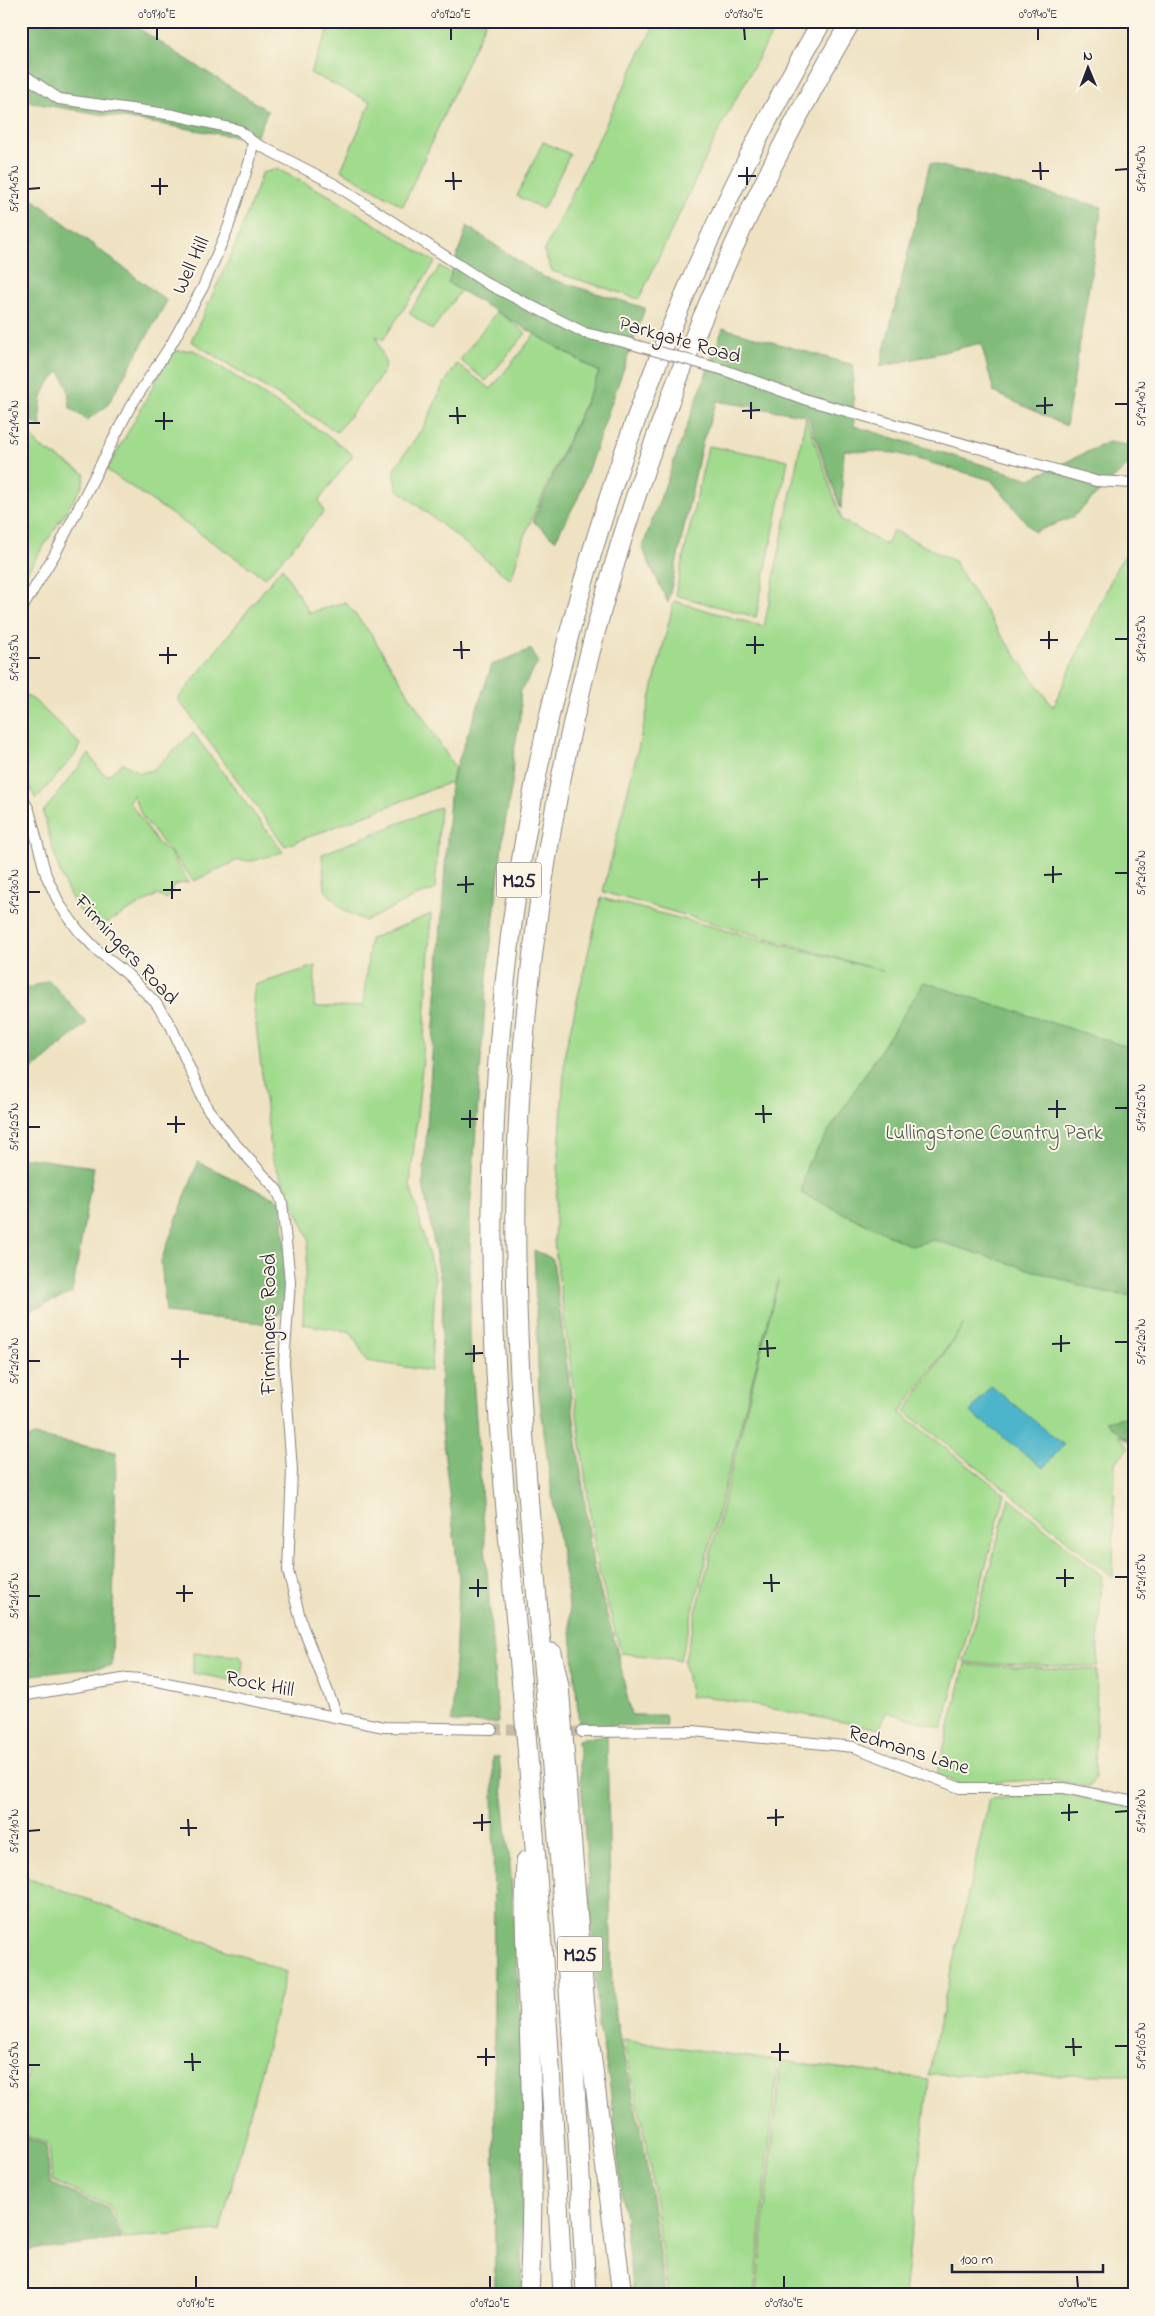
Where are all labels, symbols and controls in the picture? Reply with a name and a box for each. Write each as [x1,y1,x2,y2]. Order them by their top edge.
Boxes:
text: 0°09'10"E [138,6,176,24]
text: 0°09'20"E [431,6,471,24]
text: 0°09'30"E [725,6,763,24]
text: 0°09'40"E [1019,6,1057,24]
north arrow [1062,42,1112,92]
text: N [1083,46,1093,67]
text: 51°21'45"N [1133,145,1151,193]
text: 51°21'45"N [6,165,24,213]
street label: Well Hill [165,232,218,300]
street label: Parkgate Road [614,309,744,375]
text: 51°21'40"N [1133,381,1151,427]
text: 51°21'40"N [6,400,24,446]
text: 51°21'35"N [1133,615,1151,663]
text: 51°21'35"N [6,634,24,682]
text: 51°21'30"N [1133,850,1151,896]
road number: M25 [496,862,542,898]
text: 51°21'30"N [6,869,24,915]
street label: Firmingers Road [64,888,185,1014]
text: 51°21'25"N [1133,1084,1151,1132]
text: 51°21'25"N [6,1103,24,1151]
park label: Lullingstone Country Park [885,1119,1103,1151]
street label: Firmingers Road [255,1253,287,1396]
text: 51°21'20"N [1133,1319,1151,1366]
text: 51°21'20"N [6,1338,24,1385]
text: 51°21'15"N [1133,1554,1151,1600]
text: 51°21'15"N [6,1573,24,1619]
street label: Rock Hill [223,1664,297,1706]
street label: Redmans Lane [844,1718,973,1784]
text: 51°21'10"N [1133,1789,1151,1833]
text: 51°21'10"N [6,1809,24,1853]
road number: M25 [558,1936,602,1972]
text: 51°21'05"N [1133,2022,1151,2070]
text: 51°21'05"N [6,2041,24,2089]
scale bar [952,2241,1104,2273]
text: 100 m [960,2249,993,2271]
text: 0°09'10"E [177,2295,215,2313]
text: 0°09'20"E [470,2295,510,2313]
text: 0°09'30"E [765,2295,803,2313]
text: 0°09'40"E [1059,2295,1097,2313]

